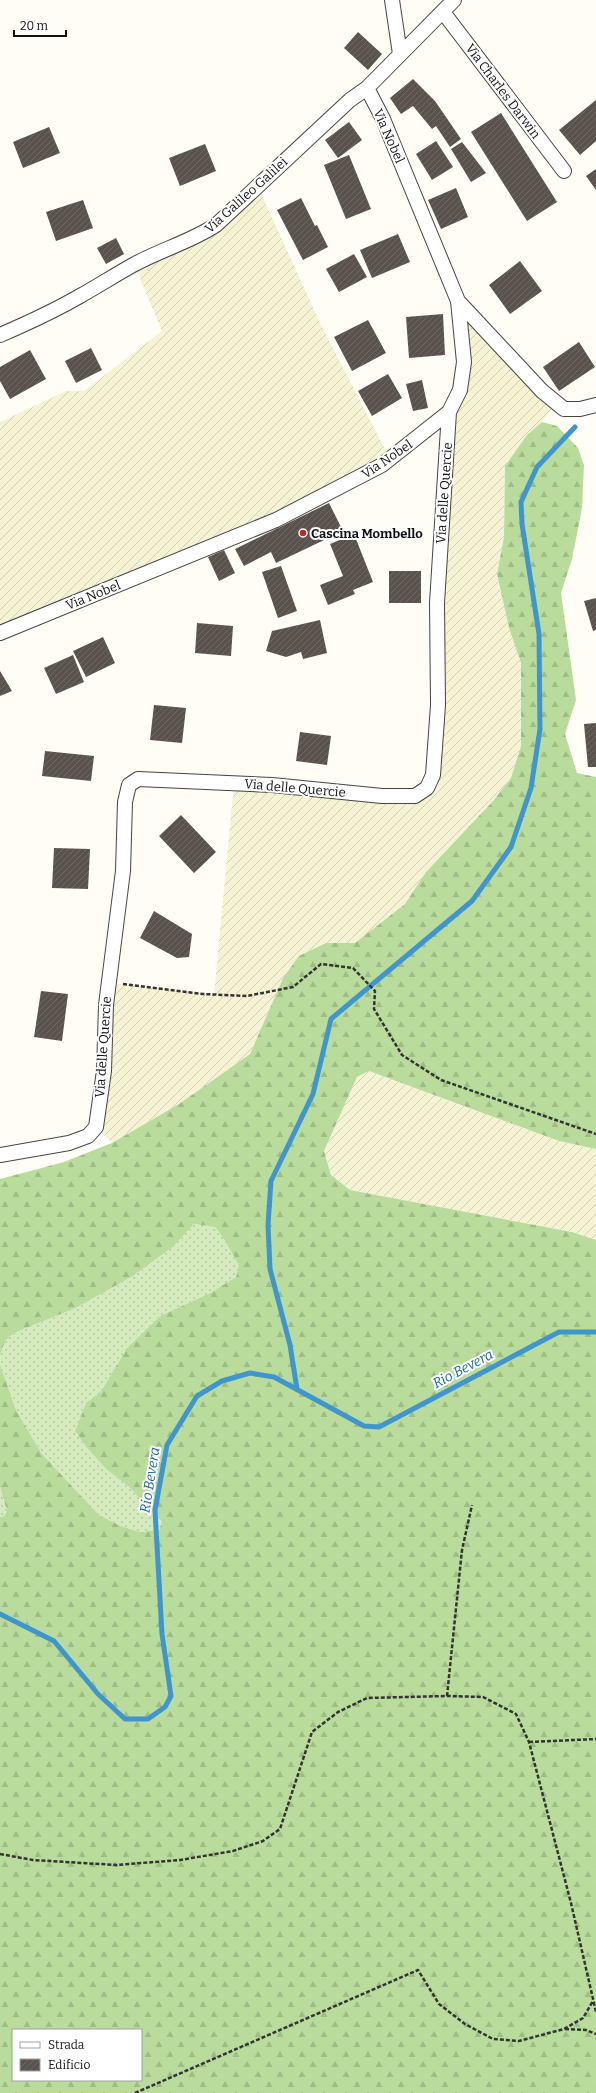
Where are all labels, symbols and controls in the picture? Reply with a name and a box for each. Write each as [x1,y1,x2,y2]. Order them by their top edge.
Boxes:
scale bar [14,12,66,38]
text: 20 m [20,19,49,33]
street label: Via Charles Darwin [463,41,544,142]
street label: Via Nobel [370,107,408,166]
street label: Via Galileo Galilei [202,154,290,236]
street label: Via Nobel [359,436,415,481]
street label: Via delle Quercie [433,442,455,544]
place label: Cascina Mombello [311,526,423,541]
marker: Cascina Mombello [298,528,308,538]
street label: Via Nobel [63,577,123,613]
street label: Via delle Quercie [244,776,346,800]
street label: Via delle Quercie [92,996,114,1098]
water label: Rio Bevera [430,1346,496,1392]
water label: Rio Bevera [136,1446,164,1514]
legend [12,2029,142,2081]
text: Strada [48,2038,85,2052]
text: Edificio [48,2058,90,2072]

